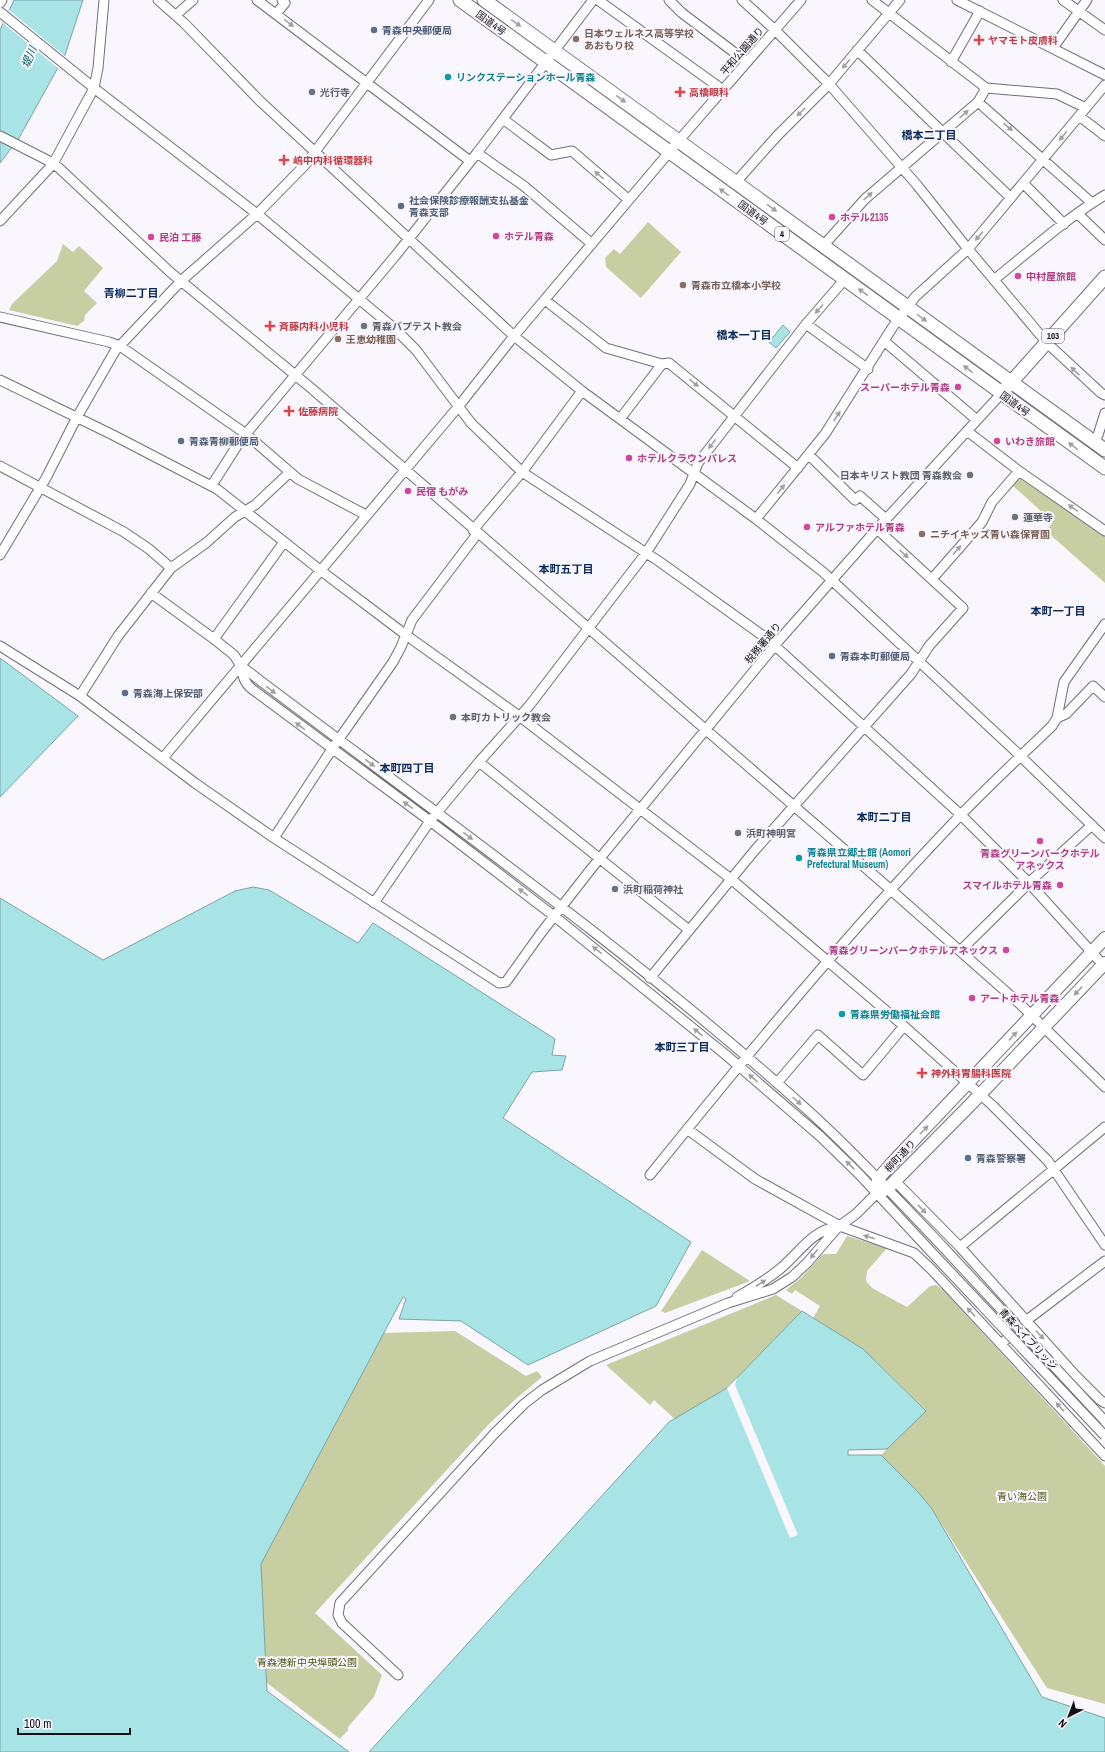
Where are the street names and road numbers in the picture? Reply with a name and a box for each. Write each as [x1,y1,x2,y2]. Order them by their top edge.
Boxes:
street label: 国道4号 [473,8,509,38]
street label: 平和公園通り [717,24,767,78]
street label: 国道4号 [735,198,771,228]
road number: 4 [775,227,789,241]
road number: 103 [1042,329,1064,343]
street label: 国道4号 [997,389,1033,419]
street label: 税務署通り [742,620,784,666]
street label: 柳町通り [882,1137,918,1175]
street label: 青森ベイブリッジ [996,1305,1060,1373]

